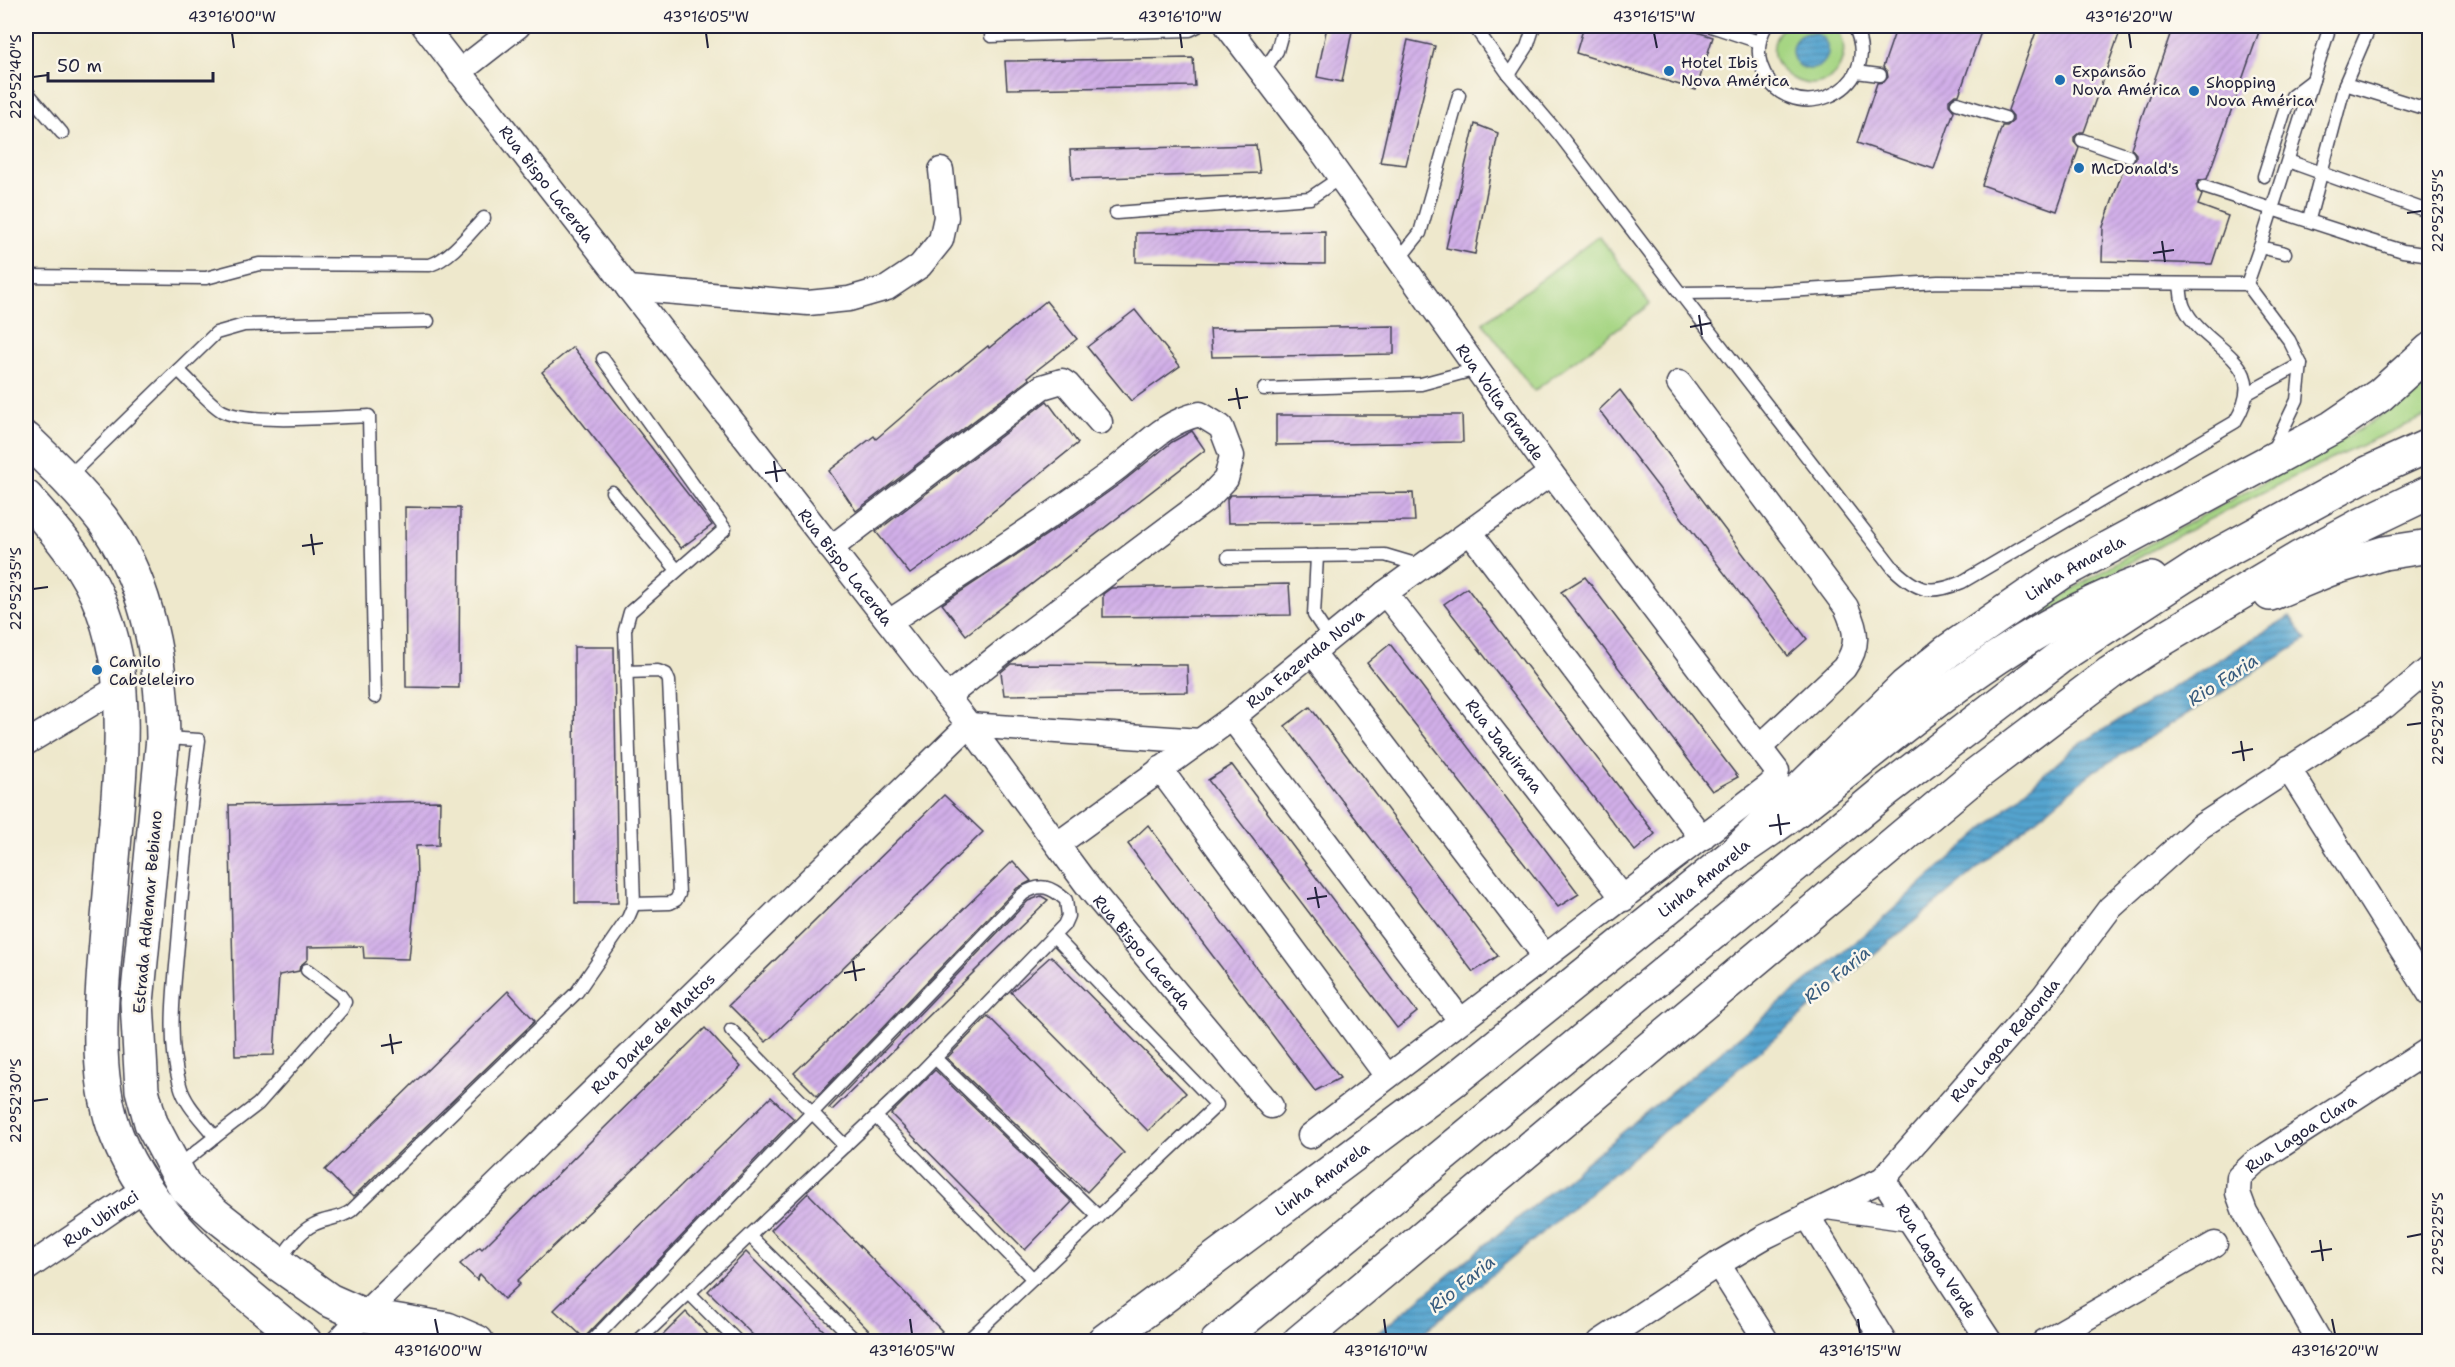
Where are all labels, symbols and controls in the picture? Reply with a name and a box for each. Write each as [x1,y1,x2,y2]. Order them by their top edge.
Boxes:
text: 43°16'00"W [188,7,276,27]
text: 43°16'05"W [663,7,749,27]
text: 43°16'10"W [1138,7,1222,27]
text: 43°16'15"W [1613,7,1695,27]
text: 43°16'20"W [2085,7,2173,27]
text: 22°52'40"S [6,34,26,120]
scale bar [48,45,213,83]
place label: Hotel Ibis Nova América [1681,52,1789,91]
text: 50 m [57,54,102,78]
place label: Expansão Nova América [2072,61,2180,100]
marker: Hotel Ibis Nova América [1662,64,1676,78]
place label: Shopping Nova América [2206,72,2314,111]
marker: Expansão Nova América [2053,73,2067,87]
marker: Shopping Nova América [2187,84,2201,98]
street label: Rua Bispo Lacerda [494,121,599,247]
place label: McDonald's [2091,158,2179,179]
marker: McDonald's [2072,161,2086,175]
text: 22°52'35"S [2428,169,2448,253]
street label: Rua Volta Grande [1451,340,1549,465]
street label: Rua Bispo Lacerda [793,505,898,630]
street label: Linha Amarela [2021,530,2129,606]
text: 22°52'35"S [6,547,26,631]
street label: Rua Fazenda Nova [1242,604,1369,713]
water label: Rio Faria [2183,648,2263,712]
place label: Camilo Cabeleleiro [109,651,195,690]
marker: Camilo Cabeleleiro [90,663,104,677]
text: 22°52'30"S [2428,680,2448,766]
street label: Rua Jaquirana [1461,695,1547,797]
street label: Estrada Adhemar Bebiano [128,810,167,1015]
street label: Linha Amarela [1654,834,1754,922]
street label: Rua Bispo Lacerda [1088,891,1196,1014]
water label: Rio Faria [1799,941,1875,1009]
street label: Rua Darke de Mattos [586,968,720,1099]
street label: Rua Lagoa Redonda [1946,974,2065,1107]
text: 22°52'30"S [6,1058,26,1144]
street label: Rua Lagoa Clara [2240,1090,2360,1177]
street label: Linha Amarela [1271,1137,1374,1221]
street label: Rua Ubiraci [58,1185,143,1252]
text: 22°52'25"S [2428,1192,2448,1276]
street label: Rua Lagoa Verde [1891,1200,1982,1322]
water label: Rio Faria [1424,1250,1500,1318]
text: 43°16'00"W [394,1341,482,1361]
text: 43°16'05"W [869,1341,955,1361]
text: 43°16'10"W [1344,1341,1428,1361]
text: 43°16'15"W [1819,1341,1901,1361]
text: 43°16'20"W [2291,1341,2379,1361]

